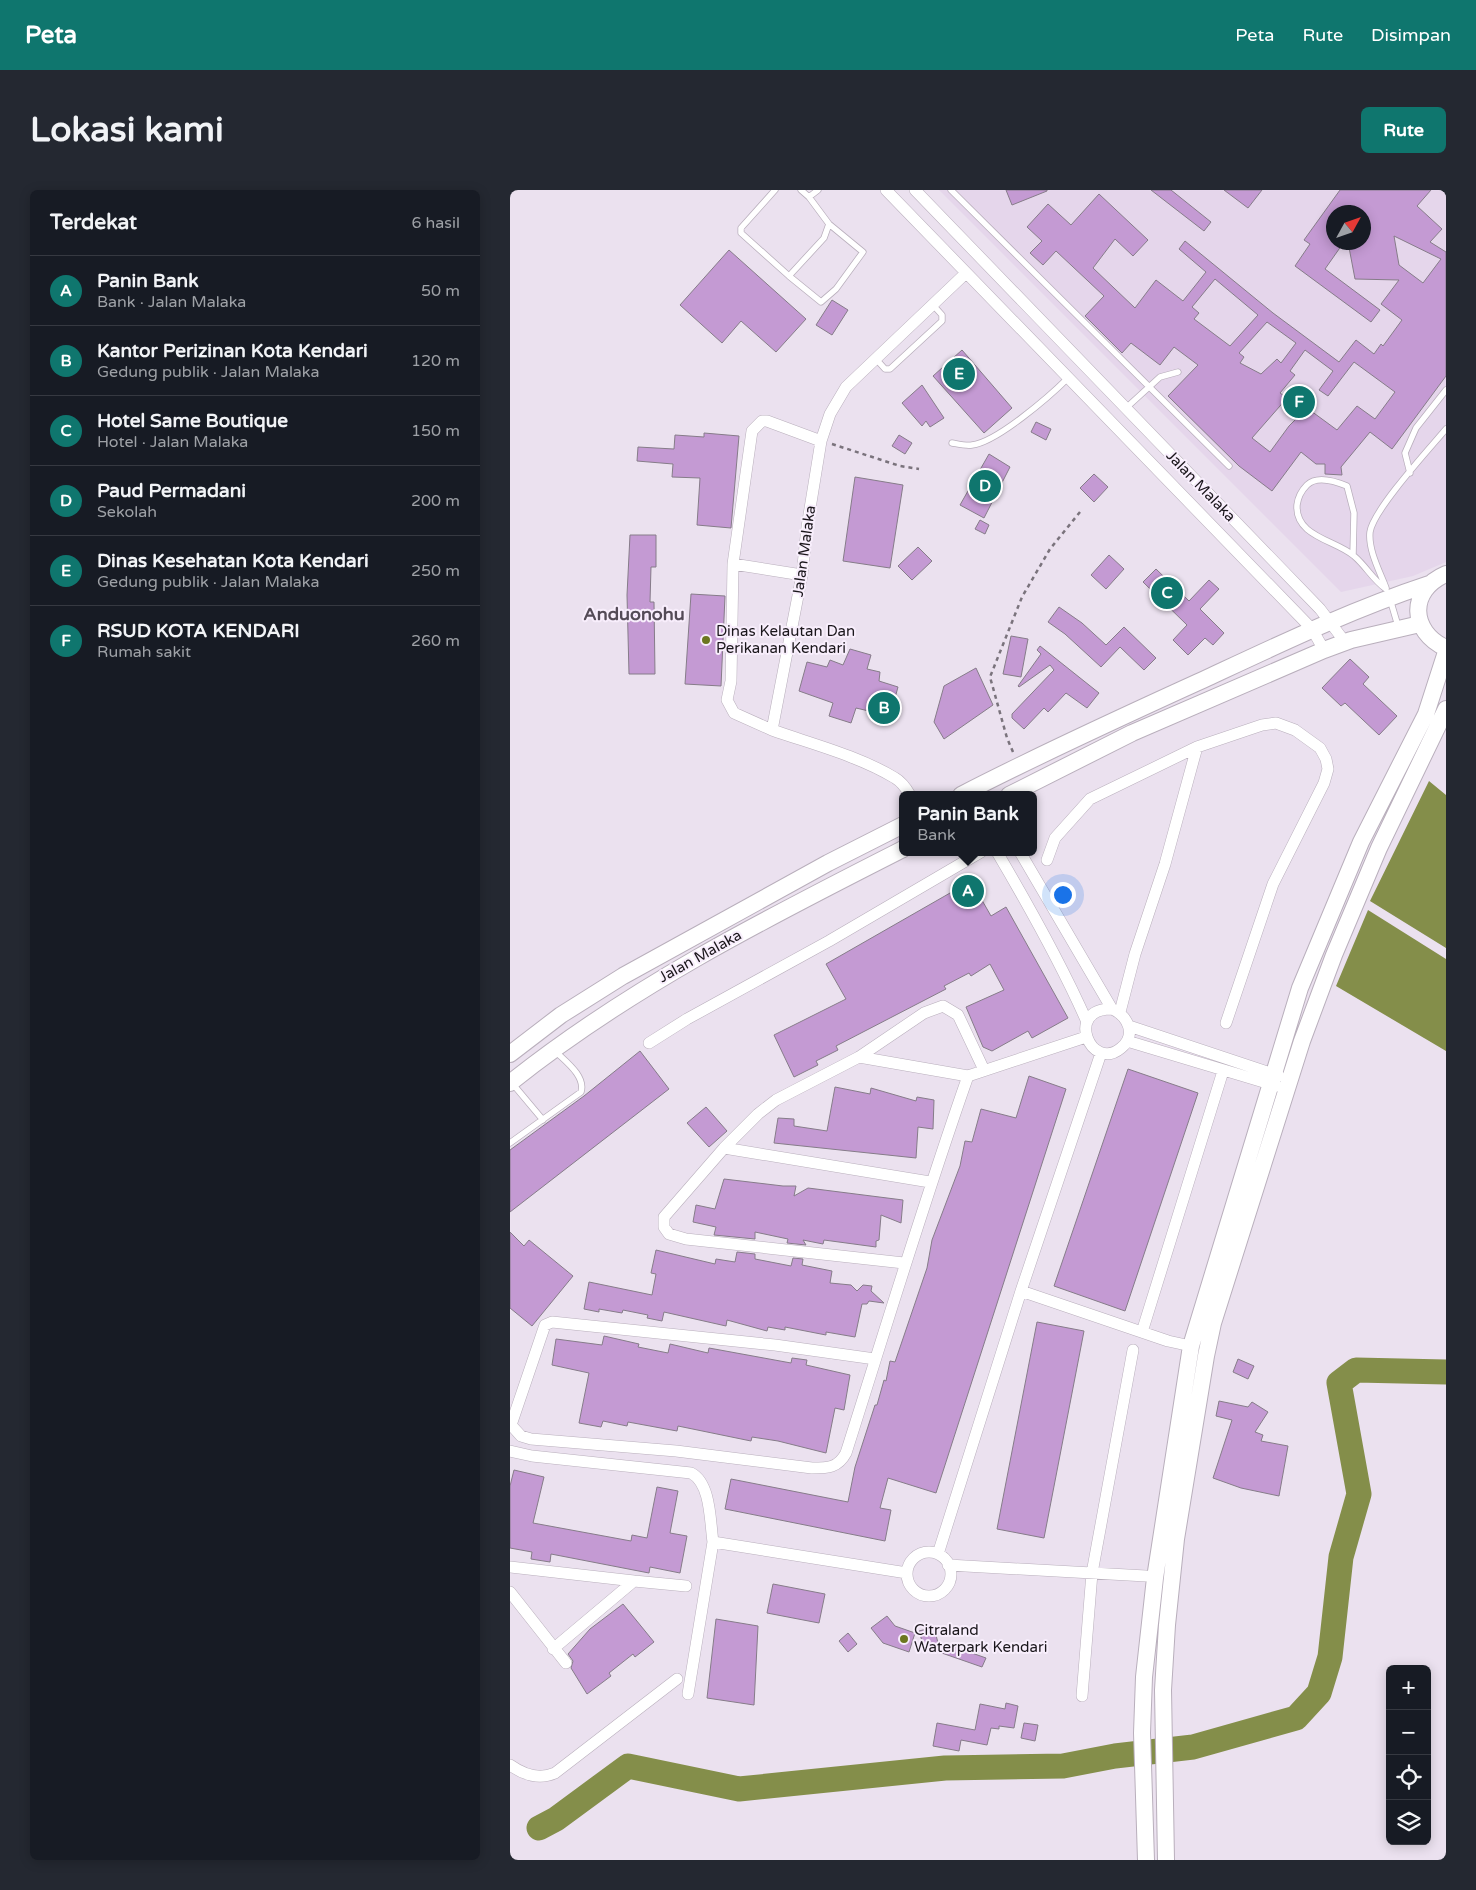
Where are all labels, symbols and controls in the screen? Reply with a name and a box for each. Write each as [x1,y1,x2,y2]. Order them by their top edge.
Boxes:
text: Peta [25,21,77,50]
text: Peta [1235,24,1274,46]
text: Rute [1302,24,1343,46]
text: Disimpan [1371,24,1451,46]
button: Rute [1361,107,1446,153]
text: Lokasi kami [30,109,224,151]
north arrow [1326,205,1371,250]
text: Terdekat [50,210,137,235]
text: 6 hasil [411,213,460,233]
text: Panin Bank [97,270,199,292]
text: A [60,281,72,301]
text: 50 m [421,281,460,301]
text: Bank · Jalan Malaka [97,292,246,312]
text: Kantor Perizinan Kota Kendari [97,340,368,362]
text: B [60,351,72,371]
text: 120 m [411,351,460,371]
pin: E [943,355,975,393]
text: Gedung publik · Jalan Malaka [97,362,319,382]
pin: F [1283,383,1315,421]
text: Hotel Same Boutique [97,410,288,432]
text: C [60,421,72,441]
text: 150 m [411,421,460,441]
text: Hotel · Jalan Malaka [97,432,248,452]
street label: Jalan Malaka [1163,447,1239,525]
pin: D [969,467,1001,505]
text: Paud Permadani [97,480,246,502]
text: D [60,491,72,511]
text: 200 m [411,491,460,511]
text: Sekolah [97,502,157,522]
street label: Jalan Malaka [789,504,819,598]
text: Dinas Kesehatan Kota Kendari [97,550,369,572]
text: E [61,561,71,581]
text: 250 m [411,561,460,581]
text: Gedung publik · Jalan Malaka [97,572,319,592]
pin: C [1151,574,1183,612]
district label: Anduonohu [583,603,685,625]
text: RSUD KOTA KENDARI [97,620,300,642]
place label: Dinas Kelautan Dan Perikanan Kendari [716,622,855,657]
text: F [61,631,71,651]
text: 260 m [411,631,460,651]
marker: Dinas Kelautan Dan Perikanan Kendari [700,634,712,646]
text: Rumah sakit [97,642,191,662]
pin: B [868,689,900,727]
popup [899,791,1037,856]
text: Panin Bank [917,803,1019,825]
text: Bank [917,825,956,845]
pin: A [952,872,984,910]
your location [1050,882,1076,908]
street label: Jalan Malaka [655,926,745,986]
place label: Citraland Waterpark Kendari [914,1621,1047,1656]
marker: Citraland Waterpark Kendari [898,1633,910,1645]
map controls [1386,1665,1431,1845]
button: + [1386,1665,1431,1710]
button: − [1386,1710,1431,1755]
button: locate [1386,1755,1431,1800]
button: layers [1386,1800,1431,1845]

